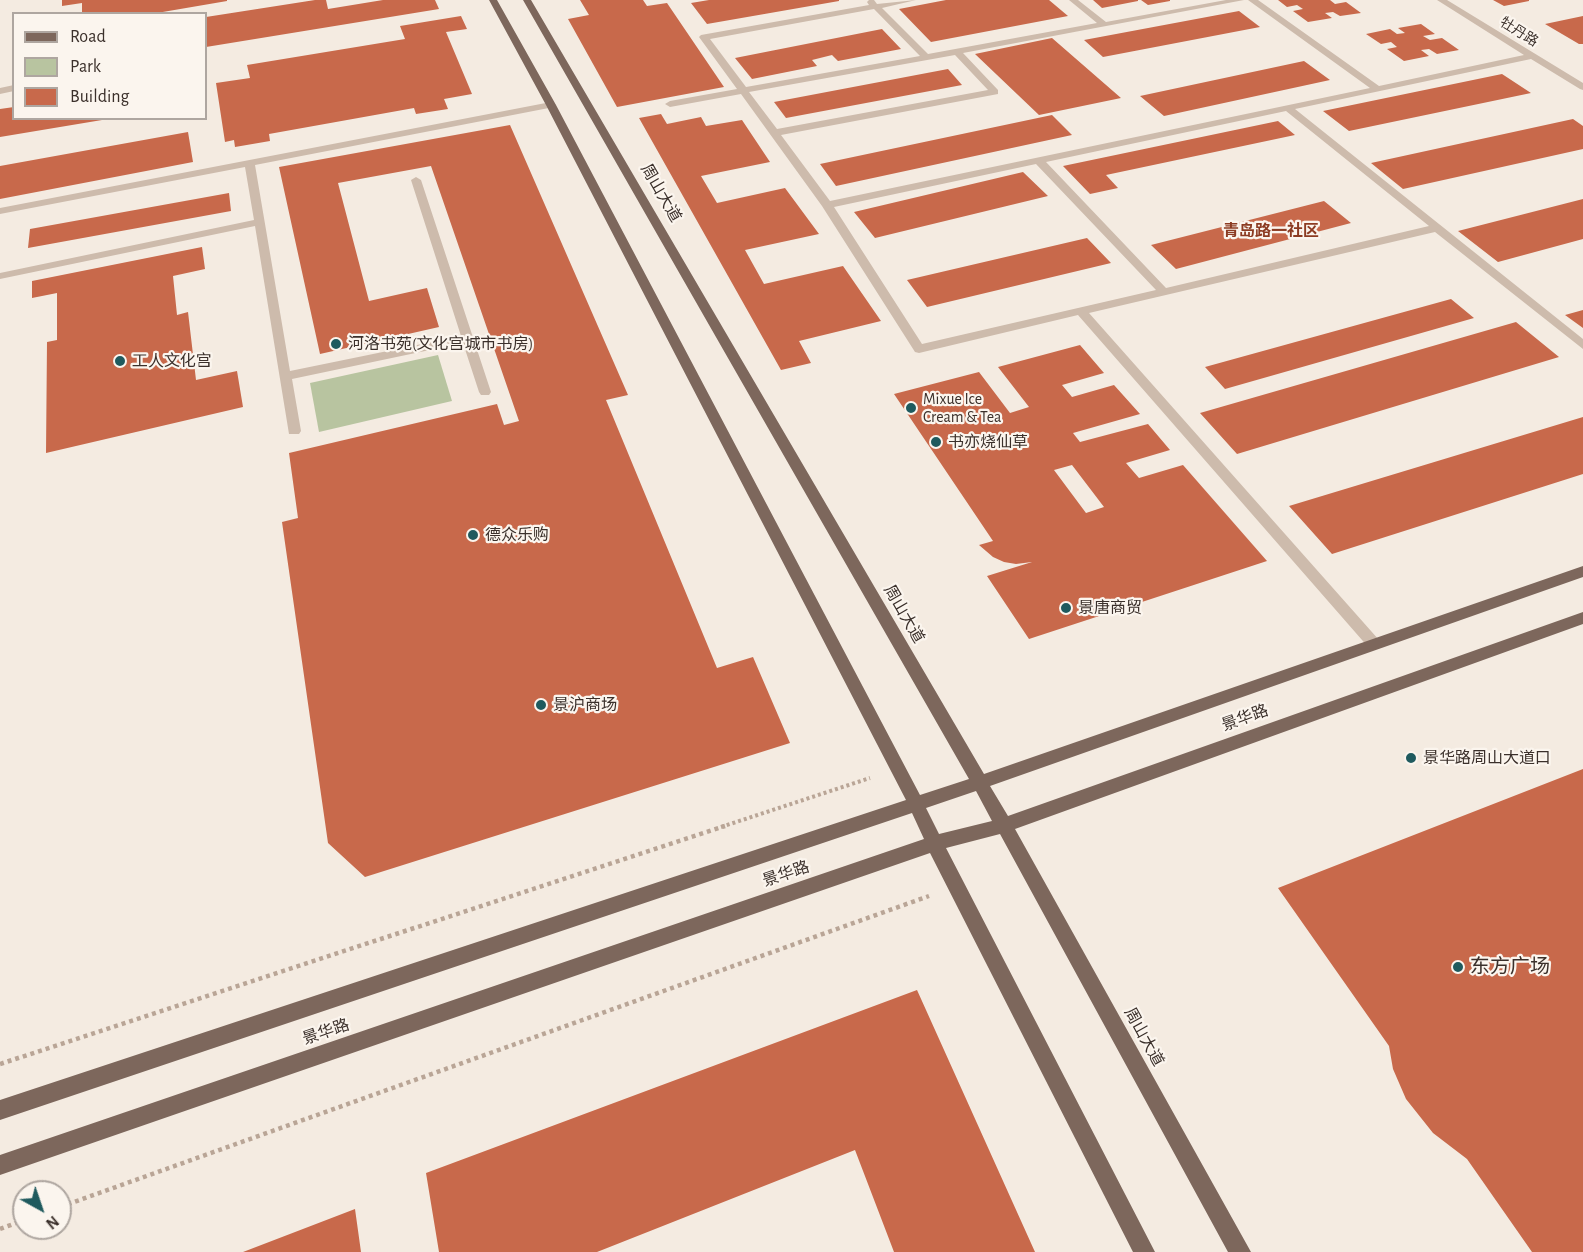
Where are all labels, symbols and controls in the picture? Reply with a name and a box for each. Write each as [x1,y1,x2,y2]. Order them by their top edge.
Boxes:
legend [12,12,207,120]
street label: 牡丹路 [1497,14,1541,50]
text: Road [70,28,106,46]
text: Park [70,58,101,76]
text: Building [70,88,129,106]
street label: 周山大道 [637,160,685,226]
district label: 青岛路一社区 [1223,221,1319,241]
place label: 河洛书苑(文化宫城市书房) [348,334,534,354]
marker: 河洛书苑(文化宫城市书房) [329,337,343,351]
place label: 工人文化宫 [132,351,212,371]
marker: 工人文化宫 [113,354,127,368]
place label: Mixue Ice Cream & Tea [923,389,1001,427]
marker: Mixue Ice Cream & Tea [904,401,918,415]
place label: 书亦烧仙草 [948,432,1028,452]
marker: 书亦烧仙草 [929,435,943,449]
place label: 德众乐购 [485,525,549,545]
marker: 德众乐购 [466,528,480,542]
street label: 周山大道 [880,581,928,647]
place label: 景唐商贸 [1078,598,1142,618]
marker: 景唐商贸 [1059,601,1073,615]
place label: 景沪商场 [553,695,617,715]
marker: 景沪商场 [534,698,548,712]
street label: 景华路 [1219,701,1271,735]
place label: 景华路周山大道口 [1423,748,1551,768]
marker: 景华路周山大道口 [1404,751,1418,765]
street label: 景华路 [760,857,812,891]
place label: 东方广场 [1470,955,1550,979]
marker: 东方广场 [1451,960,1465,974]
street label: 周山大道 [1120,1004,1168,1070]
street label: 景华路 [300,1015,352,1049]
north arrow [12,1180,72,1240]
text: N [43,1213,62,1232]

